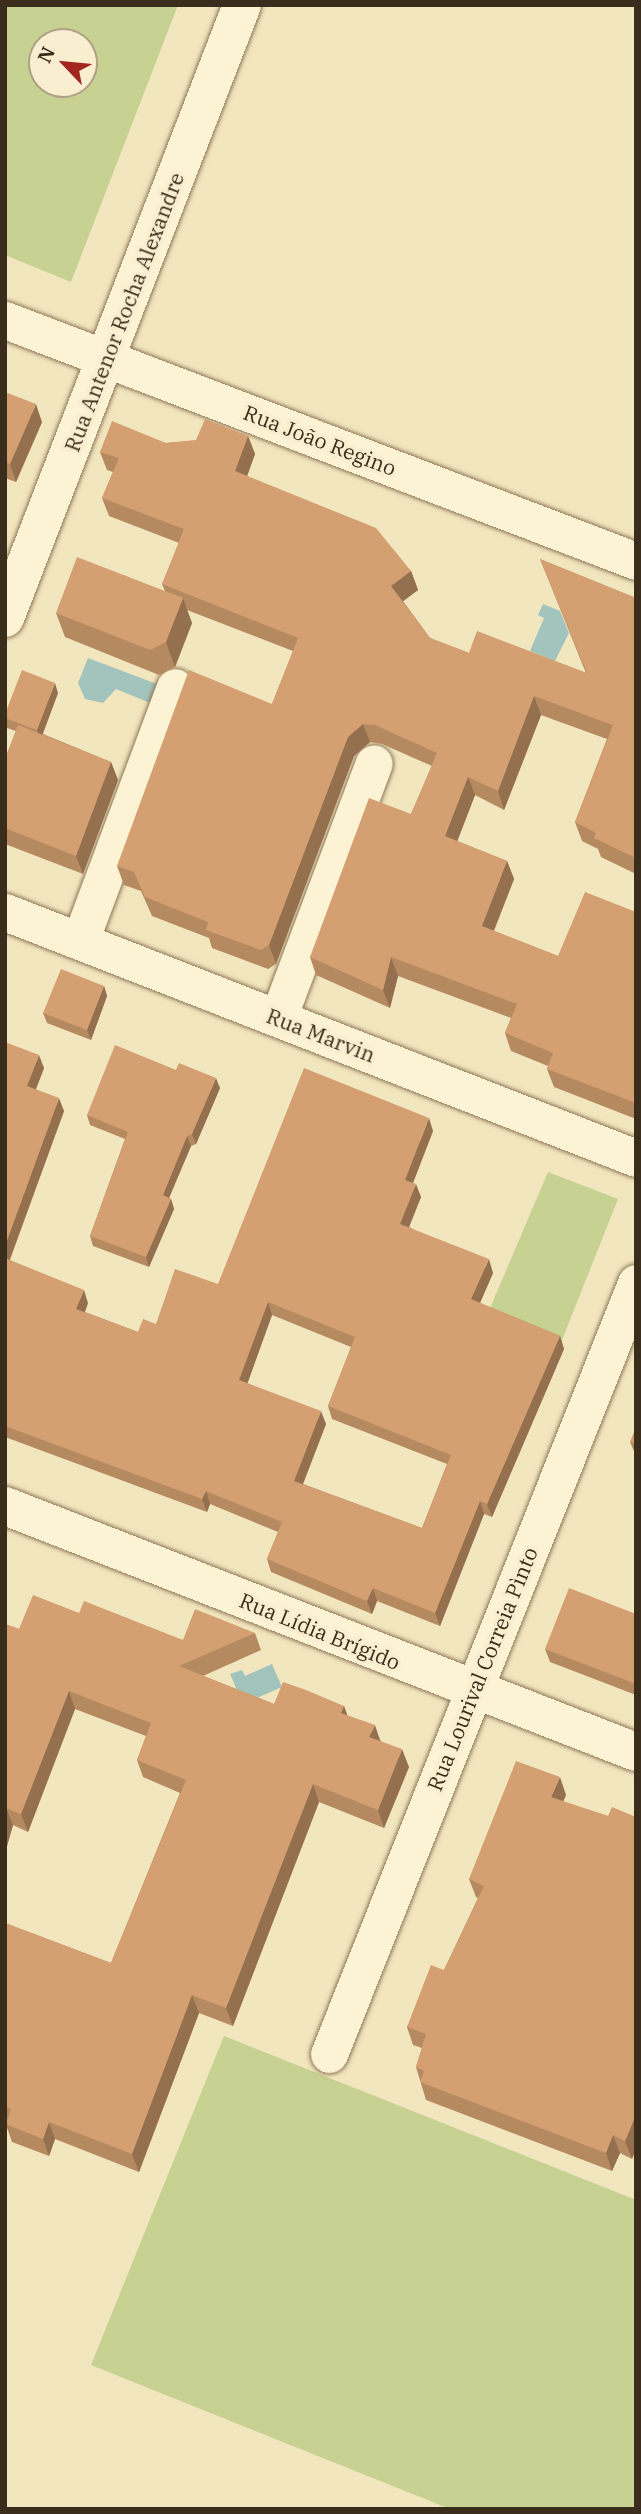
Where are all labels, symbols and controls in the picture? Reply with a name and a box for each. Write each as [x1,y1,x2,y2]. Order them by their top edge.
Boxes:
north arrow [28,28,98,98]
text: N [32,43,60,67]
street label: Rua Antenor Rocha Alexandre [59,169,189,455]
street label: Rua João Regino [240,399,400,481]
street label: Rua Marvin [263,1003,379,1067]
street label: Rua Lourival Correia Pìnto [421,1543,543,1795]
street label: Rua Lídia Brígido [236,1587,404,1675]

